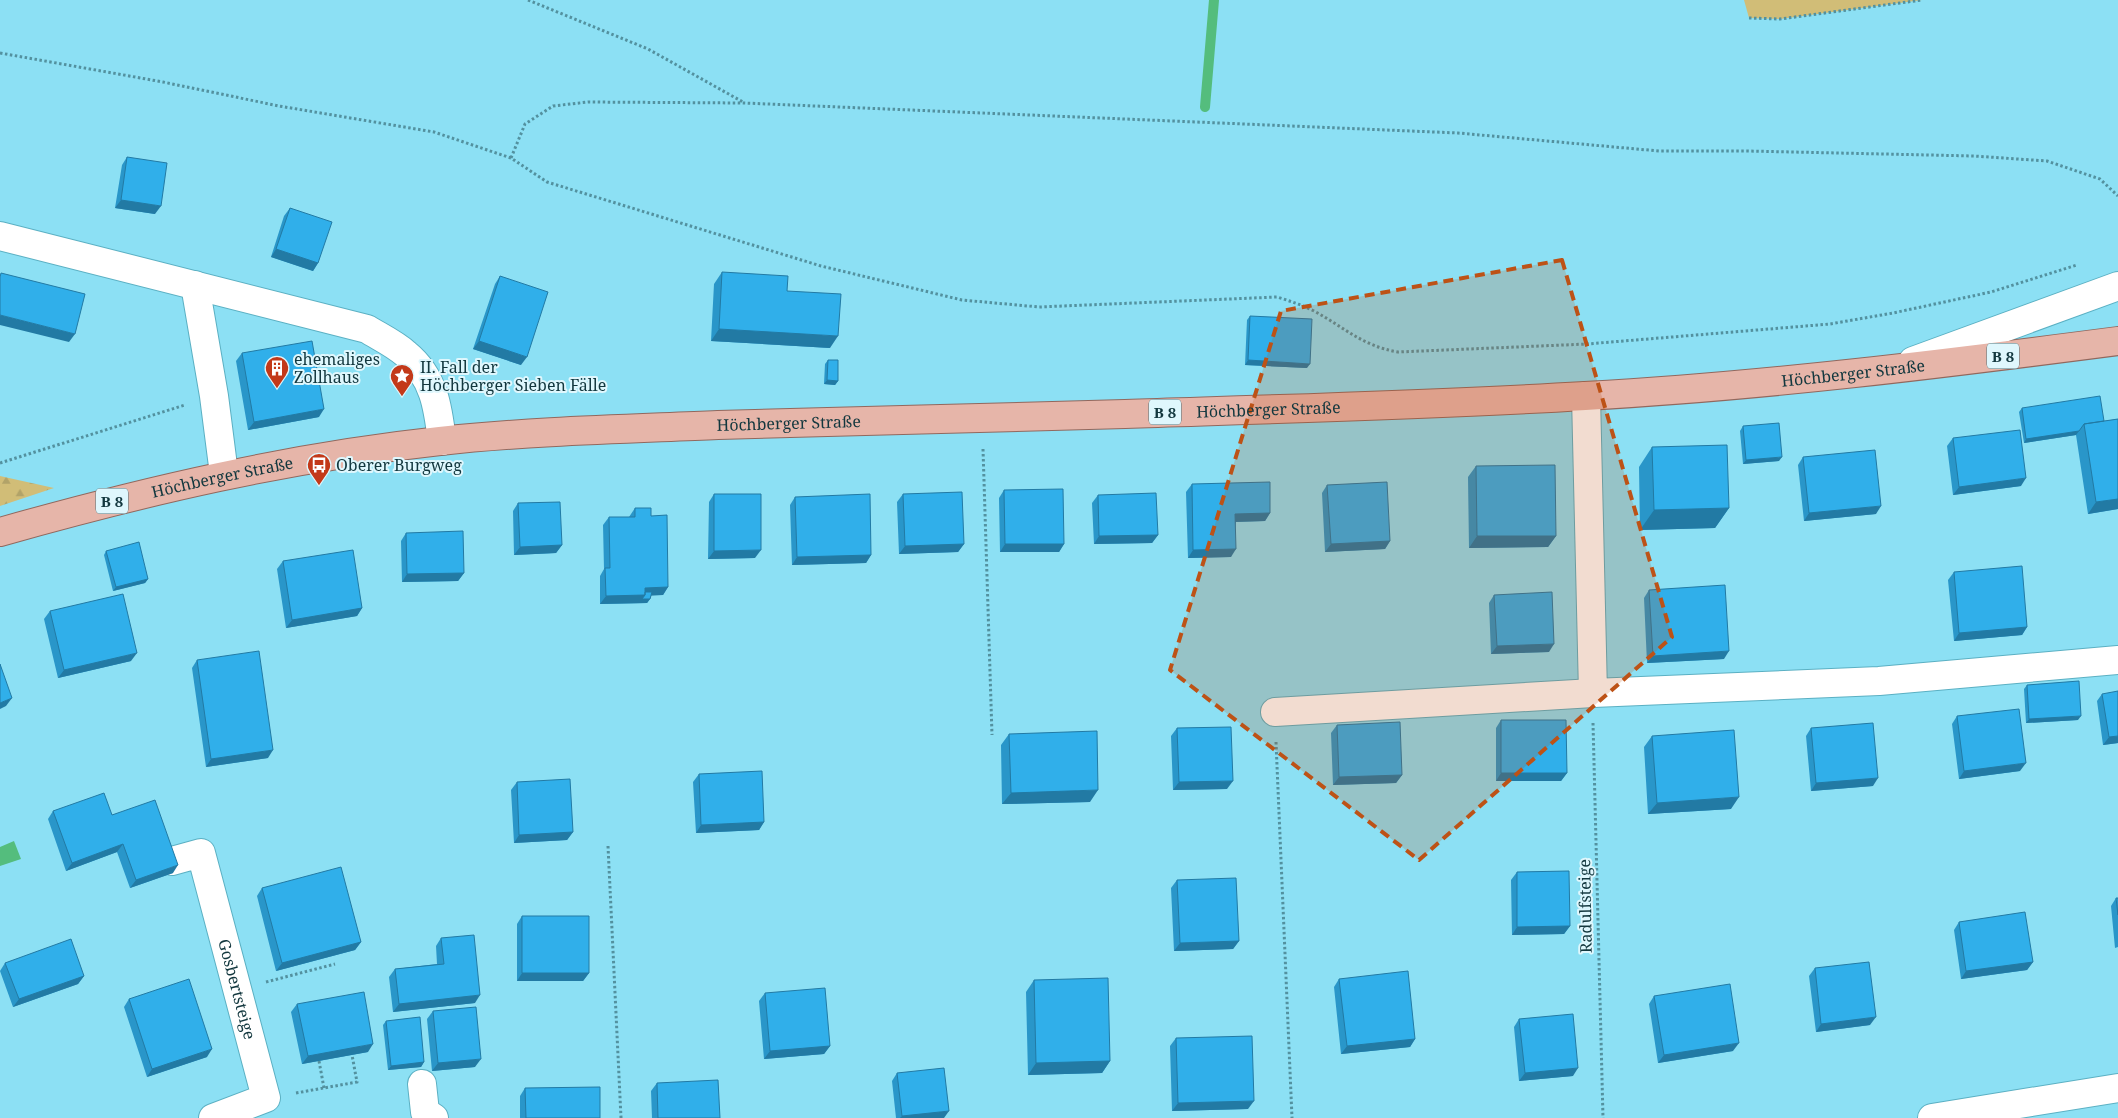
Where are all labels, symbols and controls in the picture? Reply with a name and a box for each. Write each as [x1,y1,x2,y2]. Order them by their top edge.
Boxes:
road number: B 8 [1987,344,2019,368]
place label: ehemaliges Zollhaus [294,348,380,388]
street label: Höchberger Straße [1780,354,1926,392]
building icon: ehemaliges Zollhaus [264,355,290,389]
place label: II. Fall der Höchberger Sieben Fälle [420,356,606,396]
place icon: II. Fall der Höchberger Sieben Fälle [389,363,415,397]
street label: Höchberger Straße [1196,396,1341,423]
road number: B 8 [1149,400,1181,424]
street label: Höchberger Straße [716,410,861,436]
street label: Höchberger Straße [149,452,295,503]
bus stop icon: Oberer Burgweg [306,452,332,486]
place label: Oberer Burgweg [336,454,462,476]
road number: B 8 [96,488,128,514]
street label: Radulfsteige [1573,859,1597,953]
street label: Gosbertsteige [213,937,261,1042]

